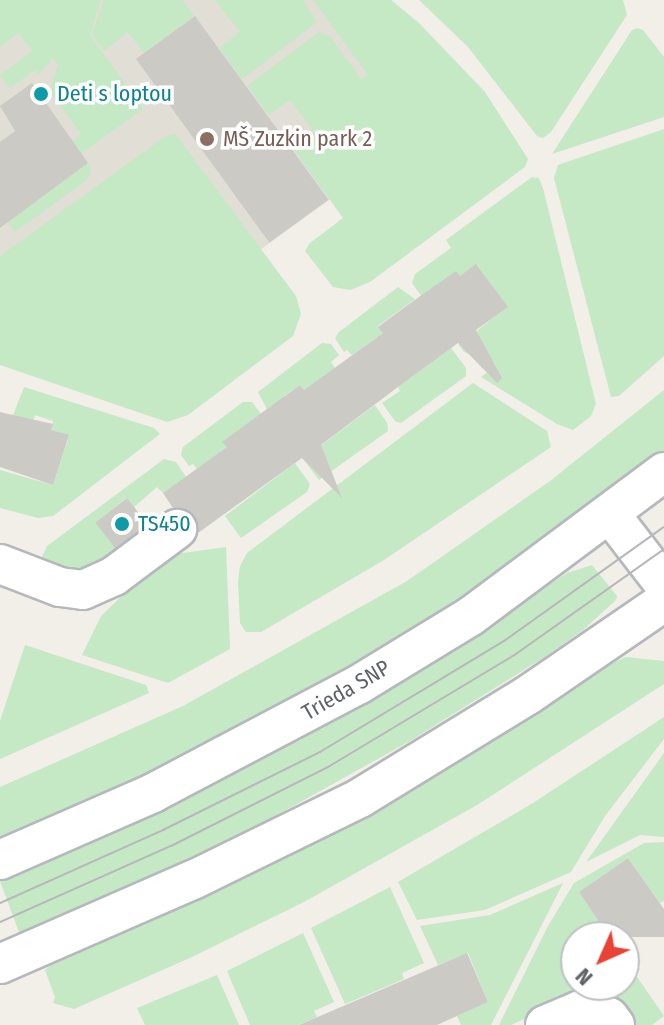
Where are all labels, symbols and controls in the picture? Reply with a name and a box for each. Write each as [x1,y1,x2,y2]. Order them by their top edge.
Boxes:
place label: Deti s loptou [57,81,172,107]
marker: Deti s loptou [32,85,50,103]
place label: MŠ Zuzkin park 2 [223,126,372,152]
marker: MŠ Zuzkin park 2 [198,130,216,148]
place label: TS450 [138,511,191,537]
marker: TS450 [113,515,131,533]
street label: Trieda SNP [297,654,395,726]
north arrow [560,921,640,1001]
text: N [570,963,598,991]

